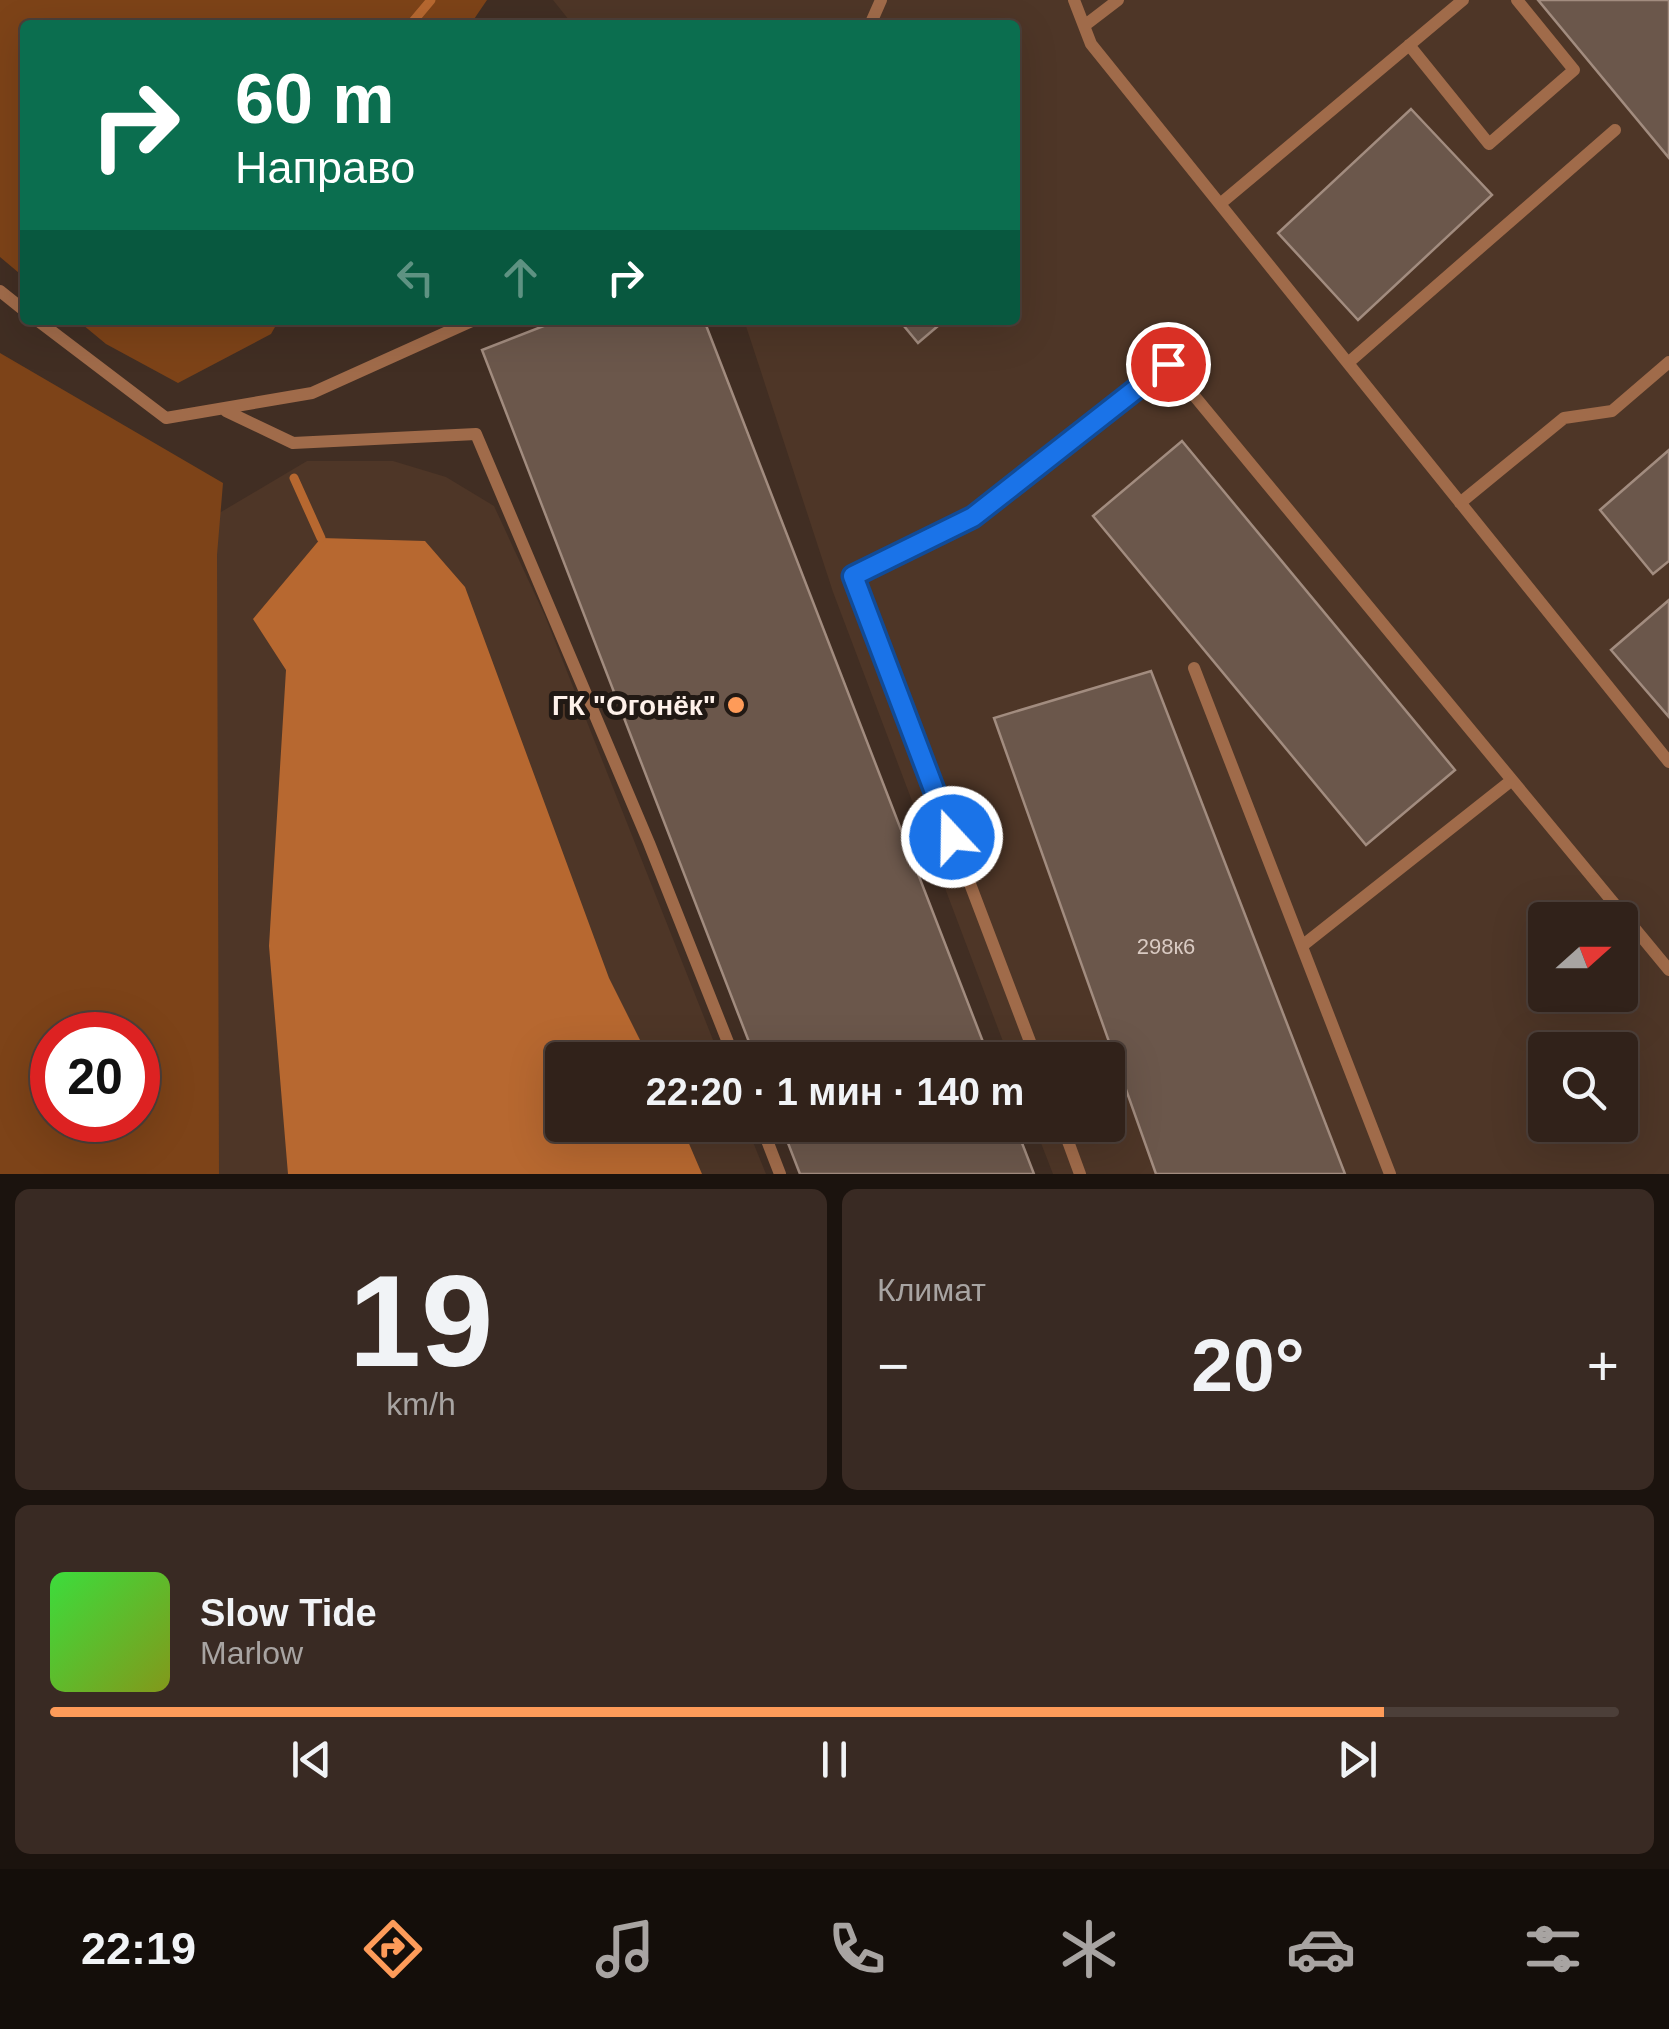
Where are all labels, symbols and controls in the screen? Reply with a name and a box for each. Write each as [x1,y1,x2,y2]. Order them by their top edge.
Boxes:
icon: right [70,60,200,190]
text: 60 m [235,60,395,138]
text: Направо [235,142,415,193]
icon: left [388,250,443,305]
icon: ahead [493,250,548,305]
icon: right [598,250,653,305]
pin [1126,322,1211,407]
icon: arrive [1141,337,1196,392]
place label: ГК "Огонёк" [552,690,716,721]
marker: ГК "Огонёк" [725,694,747,716]
position arrow [900,785,1004,889]
north arrow [1528,902,1638,1012]
map controls [1528,902,1638,1142]
house number: 298к6 [1137,934,1195,959]
speed limit sign: 20 [30,1012,160,1142]
button: search [1528,1032,1638,1142]
text: 22:20 · 1 мин · 140 m [646,1071,1024,1113]
text: 19 [349,1248,493,1394]
text: Климат [877,1272,986,1308]
text: 20° [1191,1323,1305,1407]
text: − [877,1335,909,1397]
text: + [1587,1335,1619,1397]
text: km/h [386,1386,456,1422]
text: Slow Tide [200,1592,377,1634]
text: Marlow [200,1635,303,1671]
icon: previous [284,1732,339,1787]
icon: pause [807,1732,862,1787]
icon: next [1330,1732,1385,1787]
icon: directions [358,1914,428,1984]
icon: music [590,1914,660,1984]
icon: phone [822,1914,892,1984]
icon: climate [1054,1914,1124,1984]
icon: car [1286,1914,1356,1984]
icon: filters [1518,1914,1588,1984]
text: 22:19 [81,1923,196,1974]

